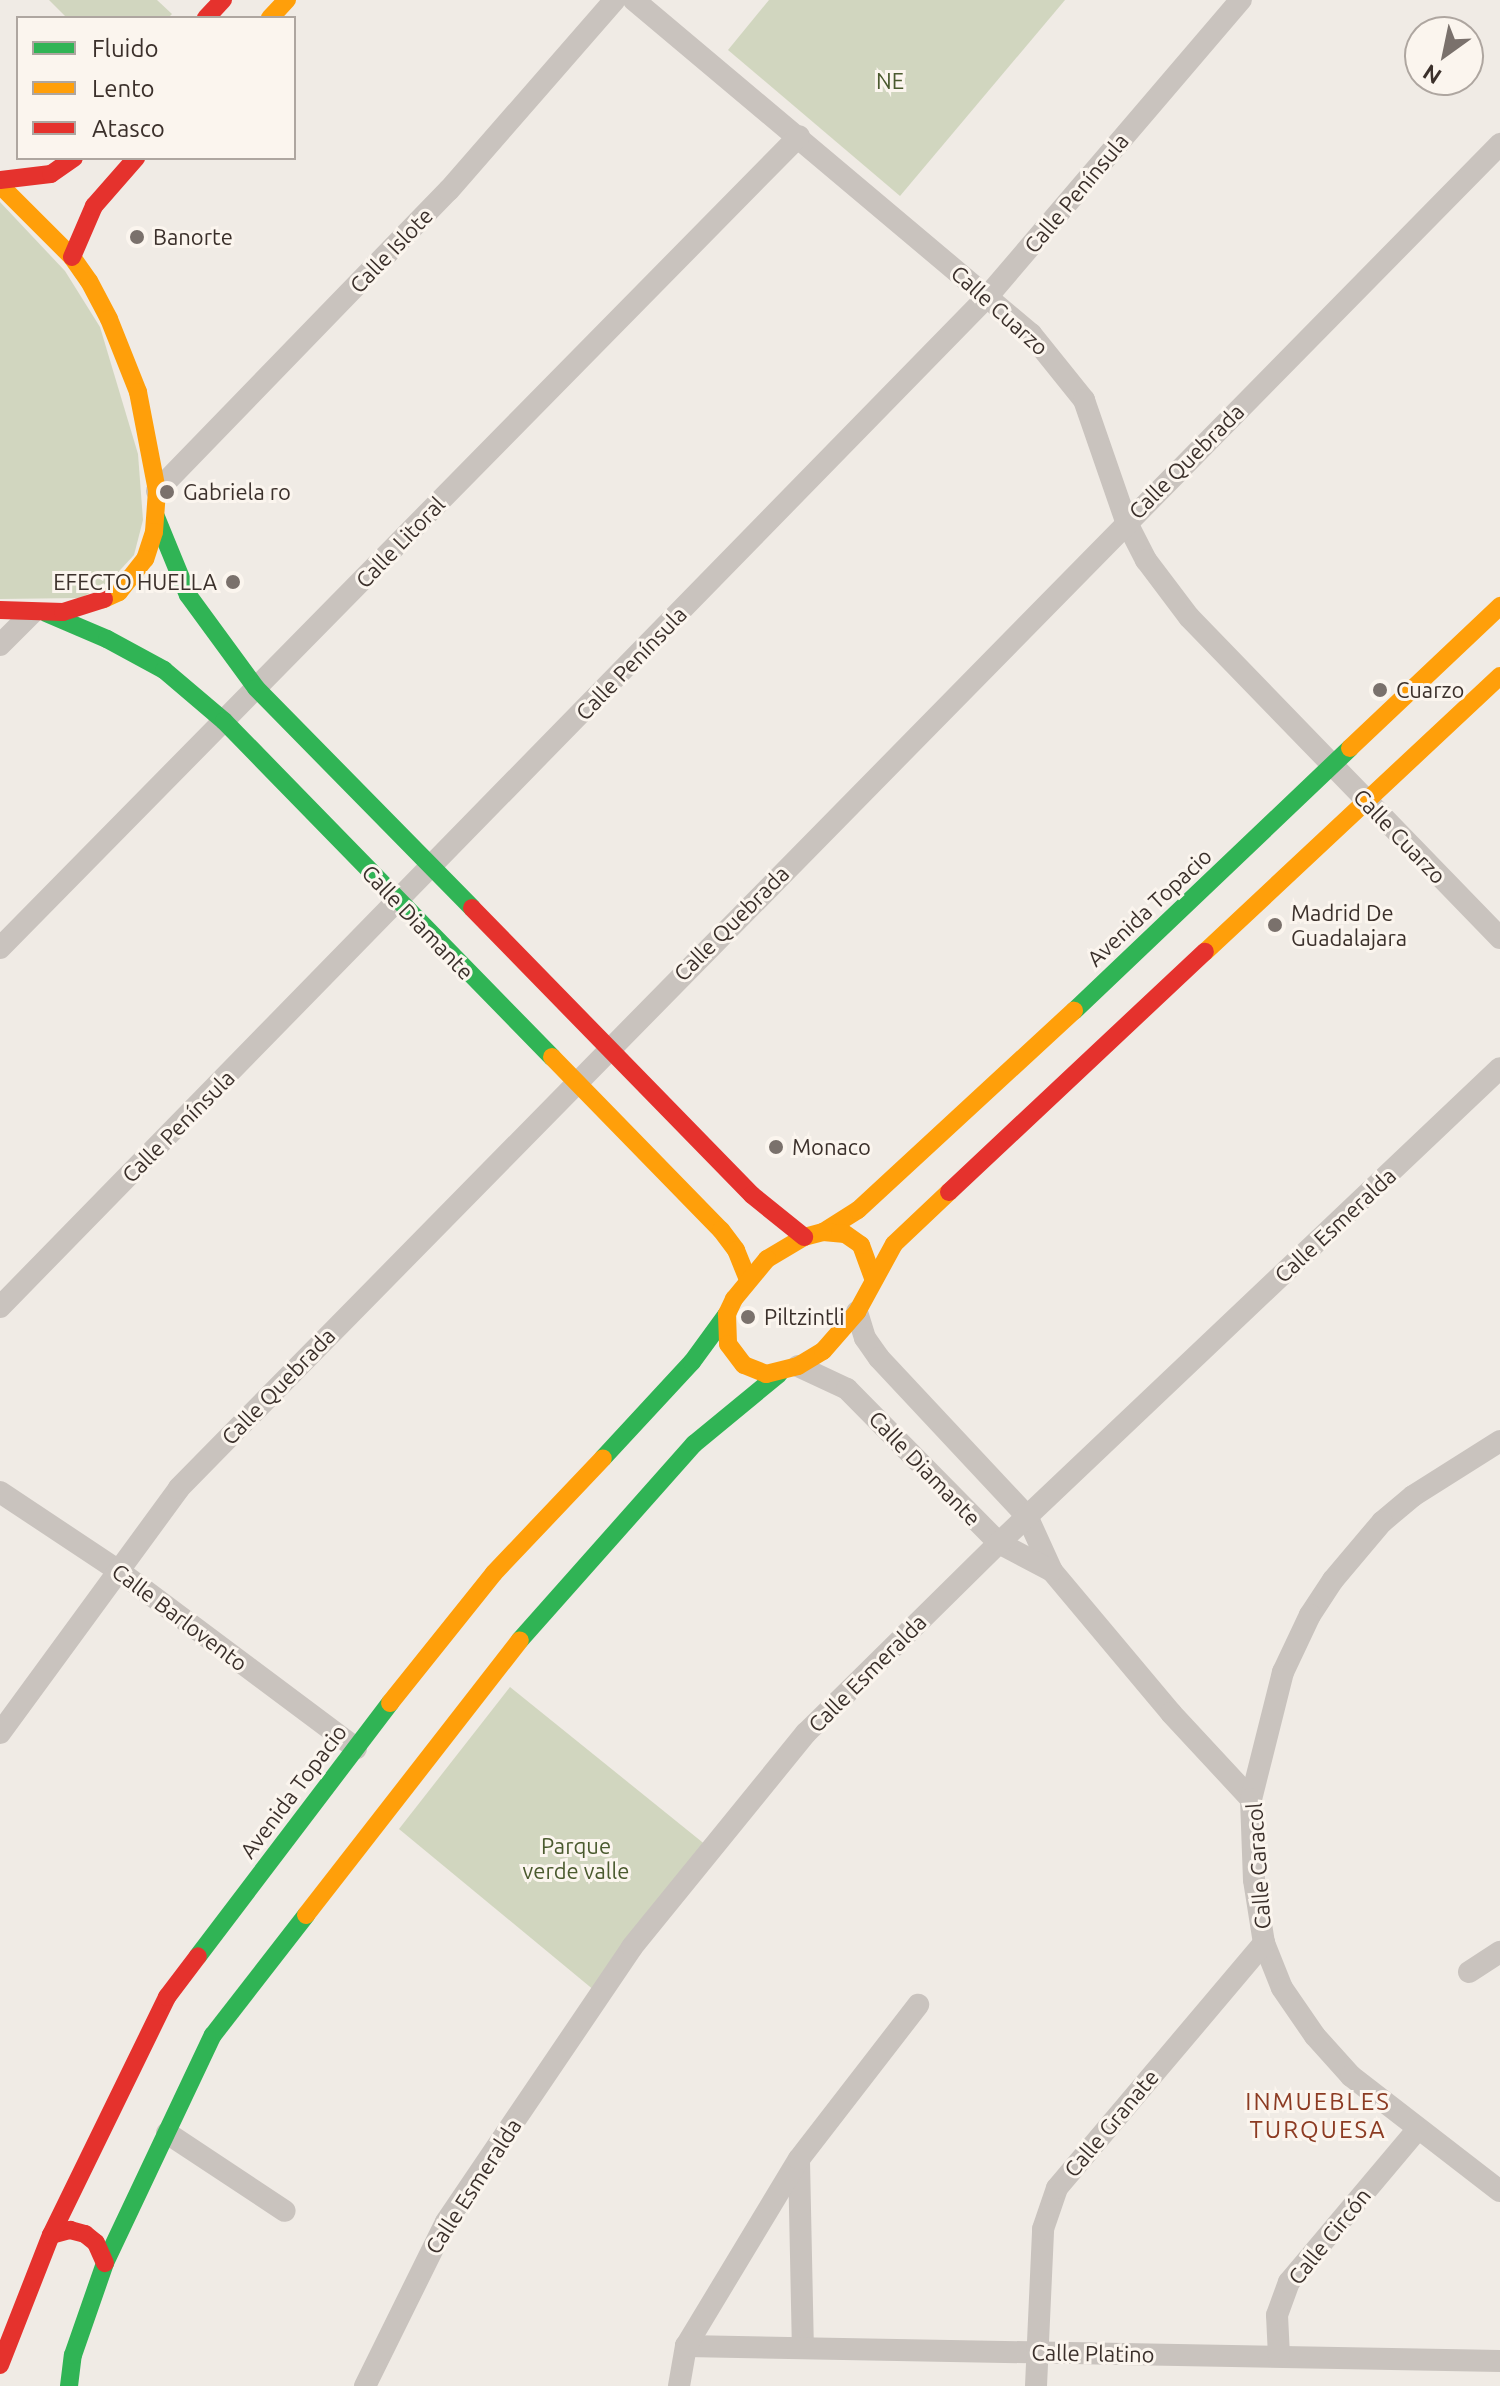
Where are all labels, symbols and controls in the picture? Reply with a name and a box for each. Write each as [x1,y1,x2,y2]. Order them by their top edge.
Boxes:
legend [16,16,296,160]
north arrow [1404,16,1484,96]
text: Fluido [92,35,159,62]
text: N [1418,60,1445,90]
park label: NE [876,68,904,94]
text: Lento [92,75,155,102]
text: Atasco [92,115,165,142]
street label: Calle Península [1018,128,1134,258]
street label: Calle Islote [344,202,438,298]
place label: Banorte [153,224,233,250]
marker: Banorte [128,228,146,246]
street label: Calle Cuarzo [946,259,1054,361]
street label: Calle Quebrada [1123,398,1249,524]
place label: Gabriela ro [183,479,291,505]
marker: Gabriela ro [158,483,176,501]
street label: Calle Litoral [350,491,450,593]
place label: EFECTO HUELLA [53,569,217,595]
marker: EFECTO HUELLA [224,573,242,591]
street label: Calle Península [570,601,692,725]
place label: Cuarzo [1396,677,1464,703]
marker: Cuarzo [1371,681,1389,699]
street label: Calle Cuarzo [1348,783,1452,889]
street label: Avenida Topacio [1081,843,1217,971]
street label: Calle Diamante [357,859,479,985]
street label: Calle Quebrada [668,860,794,986]
place label: Madrid De Guadalajara [1291,899,1407,950]
marker: Madrid De Guadalajara [1266,916,1284,934]
street label: Calle Península [116,1064,240,1188]
place label: Monaco [792,1134,871,1160]
marker: Monaco [767,1138,785,1156]
street label: Calle Esmeralda [1269,1162,1401,1288]
place label: Piltzintli [764,1304,845,1330]
marker: Piltzintli [739,1308,757,1326]
street label: Calle Quebrada [216,1322,340,1450]
street label: Calle Diamante [864,1405,986,1531]
street label: Calle Barlovento [107,1558,253,1676]
street label: Calle Esmeralda [802,1608,932,1738]
street label: Avenida Topacio [234,1719,352,1863]
street label: Calle Caracol [1240,1802,1276,1930]
park label: Parque verde valle [523,1832,629,1884]
street label: Calle Granate [1058,2064,1164,2182]
district label: INMUEBLES TURQUESA [1245,2088,1391,2144]
street label: Calle Esmeralda [419,2113,527,2259]
street label: Calle Circón [1282,2183,1376,2289]
street label: Calle Platino [1031,2339,1155,2367]

